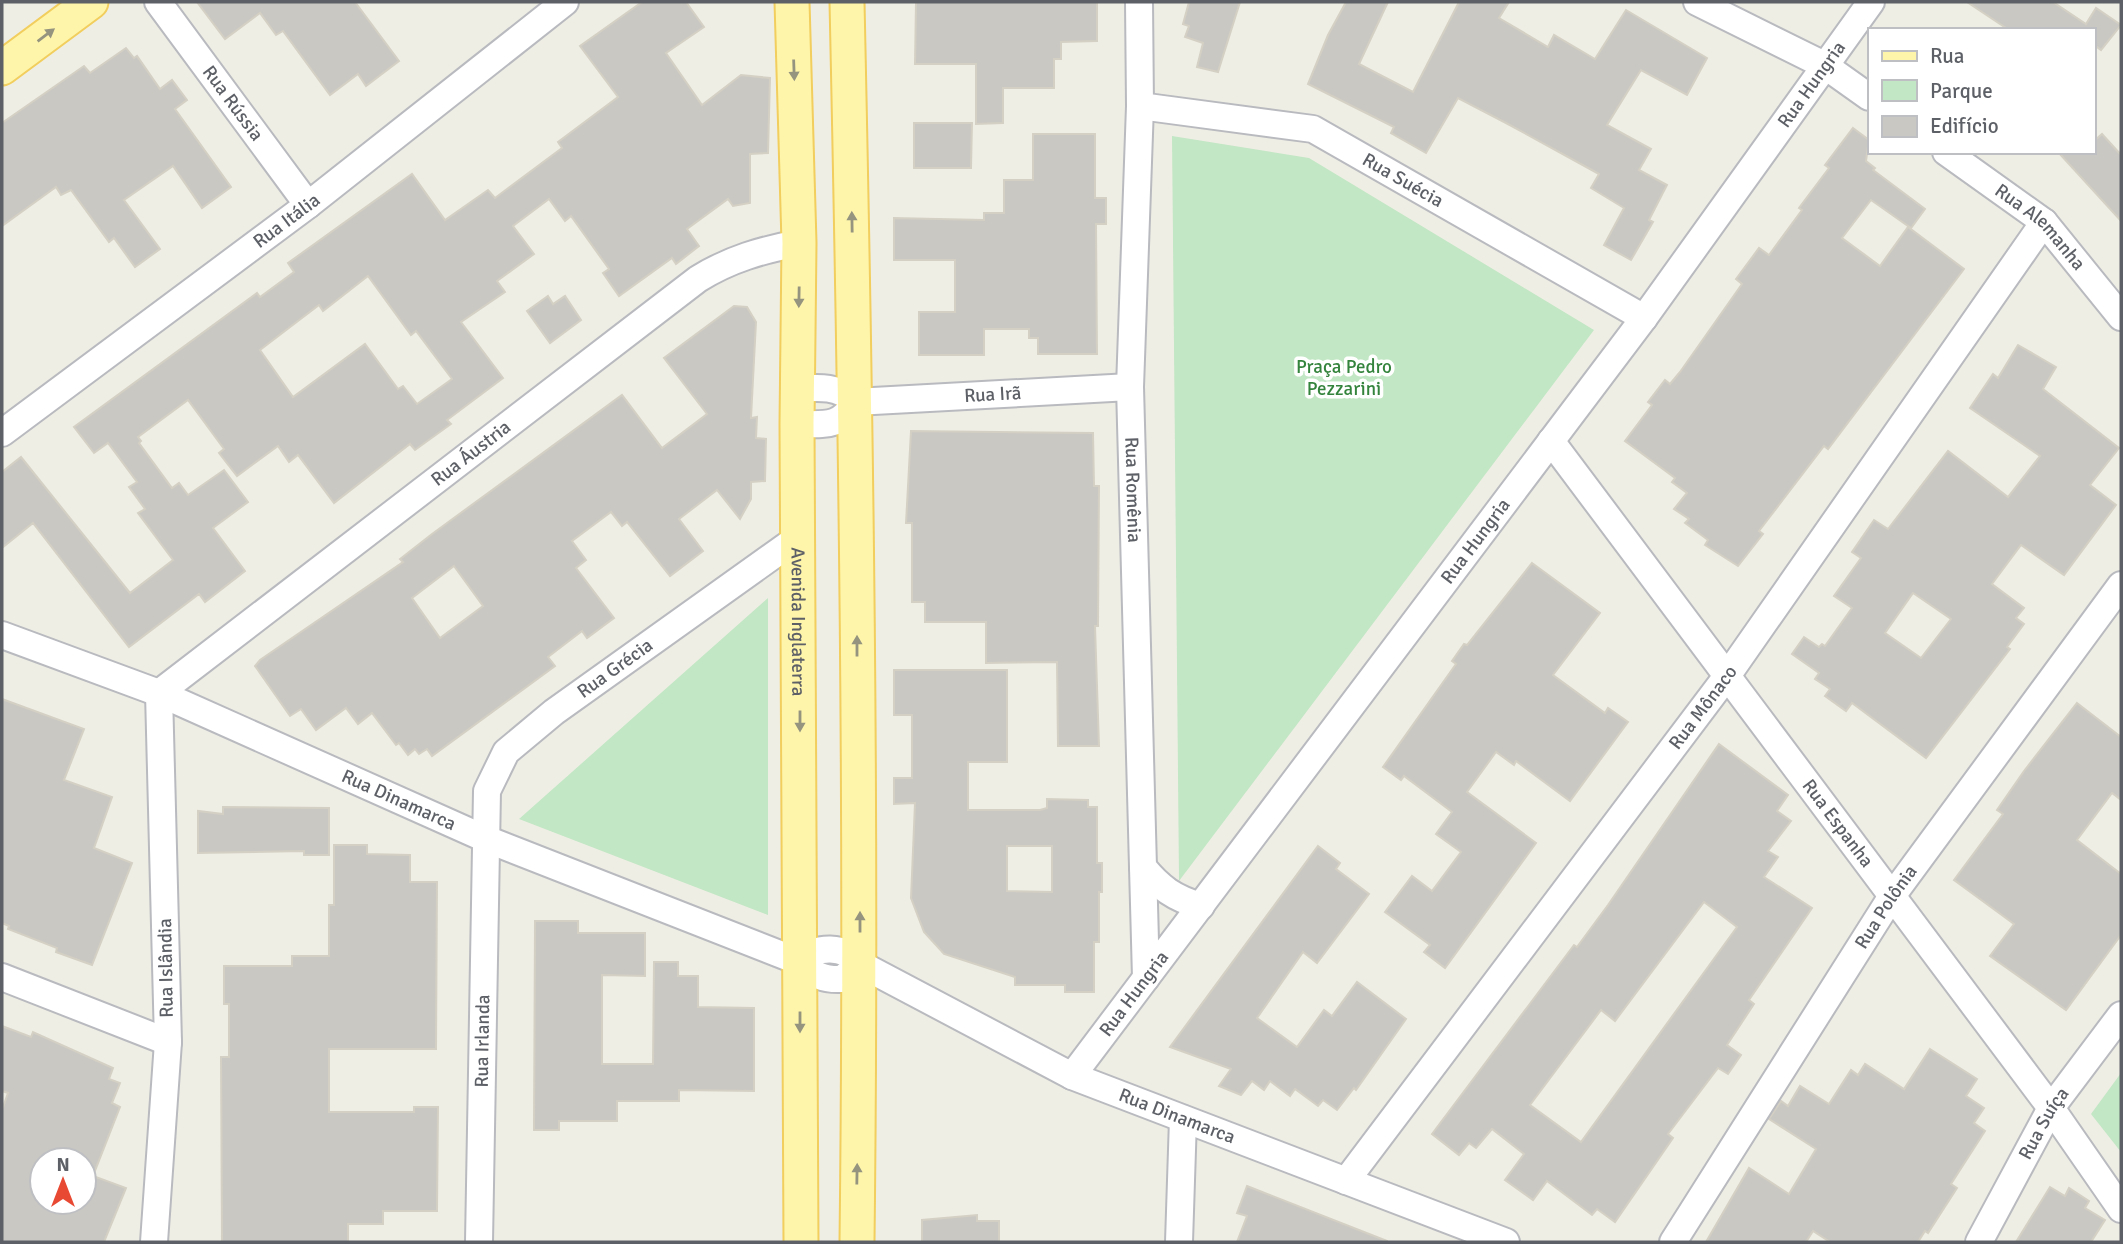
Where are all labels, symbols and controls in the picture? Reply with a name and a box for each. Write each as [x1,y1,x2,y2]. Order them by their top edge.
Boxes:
one-way arrow [37,28,55,42]
legend [1868,28,2095,154]
street label: Rua Hungria [1772,37,1851,133]
text: Rua [1930,43,1964,69]
one-way arrow [788,59,800,81]
street label: Rua Rússia [197,61,269,146]
text: Parque [1930,78,1993,104]
text: Edifício [1930,113,1999,139]
street label: Rua Suécia [1358,148,1448,213]
street label: Rua Alemanha [1990,179,2090,275]
street label: Rua Itália [248,188,325,254]
one-way arrow [846,211,857,233]
one-way arrow [793,287,805,309]
park label: Praça Pedro Pezzarini [1296,355,1392,401]
street label: Rua Irã [964,381,1022,408]
street label: Rua Áustria [426,415,516,492]
street label: Rua Romênia [1119,436,1146,543]
street label: Rua Hungria [1436,494,1516,589]
street label: Avenida Inglaterra [786,547,810,697]
street label: Rua Grécia [572,633,658,704]
one-way arrow [851,634,863,656]
street label: Rua Mônaco [1664,661,1743,754]
one-way arrow [794,710,806,732]
street label: Rua Dinamarca [338,764,460,836]
street label: Rua Espanha [1797,774,1879,872]
street label: Rua Polônia [1850,860,1923,953]
one-way arrow [854,911,866,933]
street label: Rua Islândia [153,918,179,1018]
street label: Rua Hungria [1094,946,1174,1041]
street label: Rua Irlanda [470,994,495,1088]
one-way arrow [794,1011,806,1033]
street label: Rua Dinamarca [1115,1083,1239,1149]
street label: Rua Suíça [2013,1083,2074,1164]
north arrow [28,1146,98,1216]
text: N [56,1153,70,1177]
one-way arrow [852,1163,863,1185]

